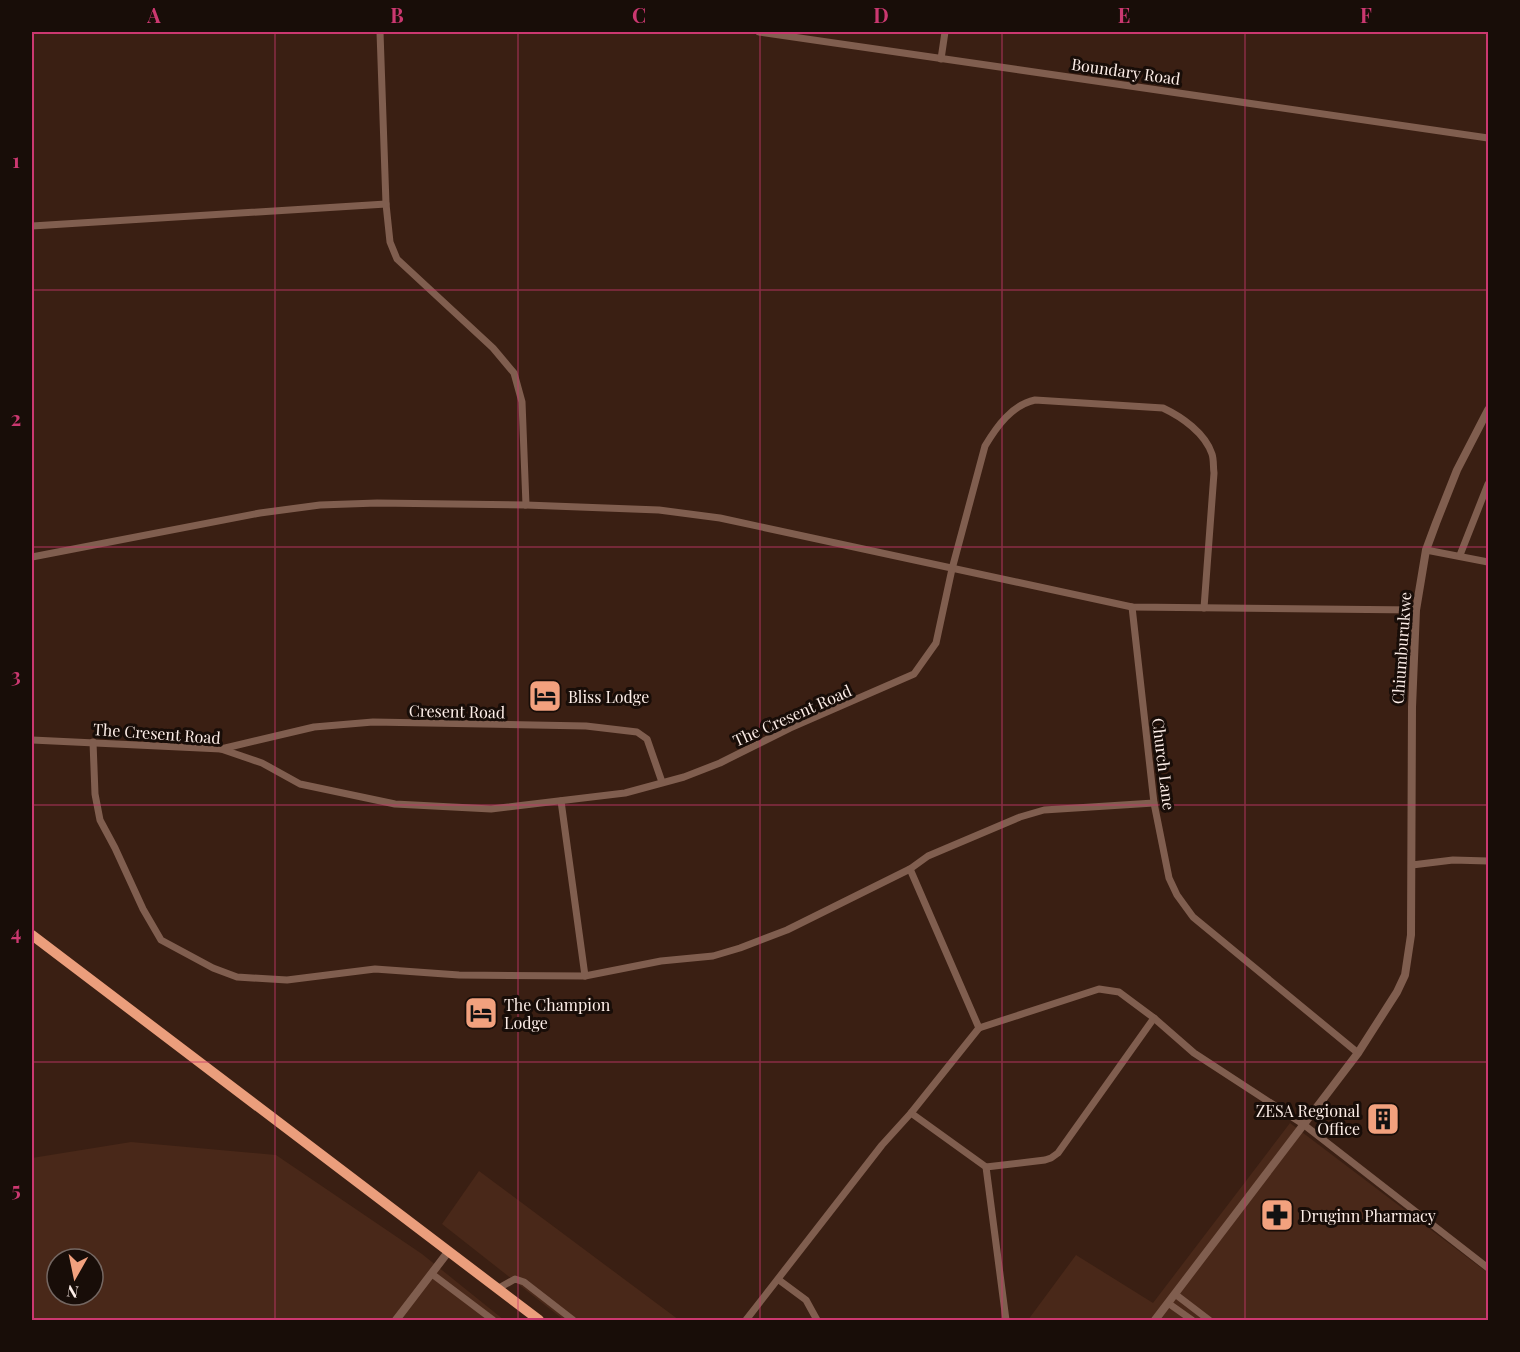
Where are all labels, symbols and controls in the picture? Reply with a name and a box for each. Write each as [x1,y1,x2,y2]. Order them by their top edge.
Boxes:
text: A [146,1,161,28]
text: B [390,1,404,28]
text: C [632,1,646,28]
text: D [873,1,889,28]
text: E [1118,1,1130,28]
text: F [1360,1,1372,28]
street label: Boundary Road [1070,53,1182,89]
text: 1 [12,146,20,173]
text: 2 [11,404,21,431]
street label: Chiumburukwe [1387,591,1415,705]
text: 3 [11,661,21,688]
hotel icon: Bliss Lodge [527,678,563,714]
street label: The Cresent Road [729,679,855,751]
place label: Bliss Lodge [568,686,649,707]
street label: Cresent Road [409,700,505,722]
street label: Church Lane [1148,717,1180,811]
street label: The Cresent Road [93,718,221,748]
text: 4 [11,918,21,945]
place label: The Champion Lodge [504,994,611,1033]
hotel icon: The Champion Lodge [463,995,499,1031]
place label: ZESA Regional Office [1256,1100,1360,1139]
building icon: ZESA Regional Office [1365,1101,1401,1137]
text: 5 [11,1175,21,1202]
pharmacy icon: Druginn Pharmacy [1259,1197,1295,1233]
place label: Druginn Pharmacy [1300,1205,1436,1226]
north arrow [45,1247,105,1307]
text: N [65,1281,80,1304]

